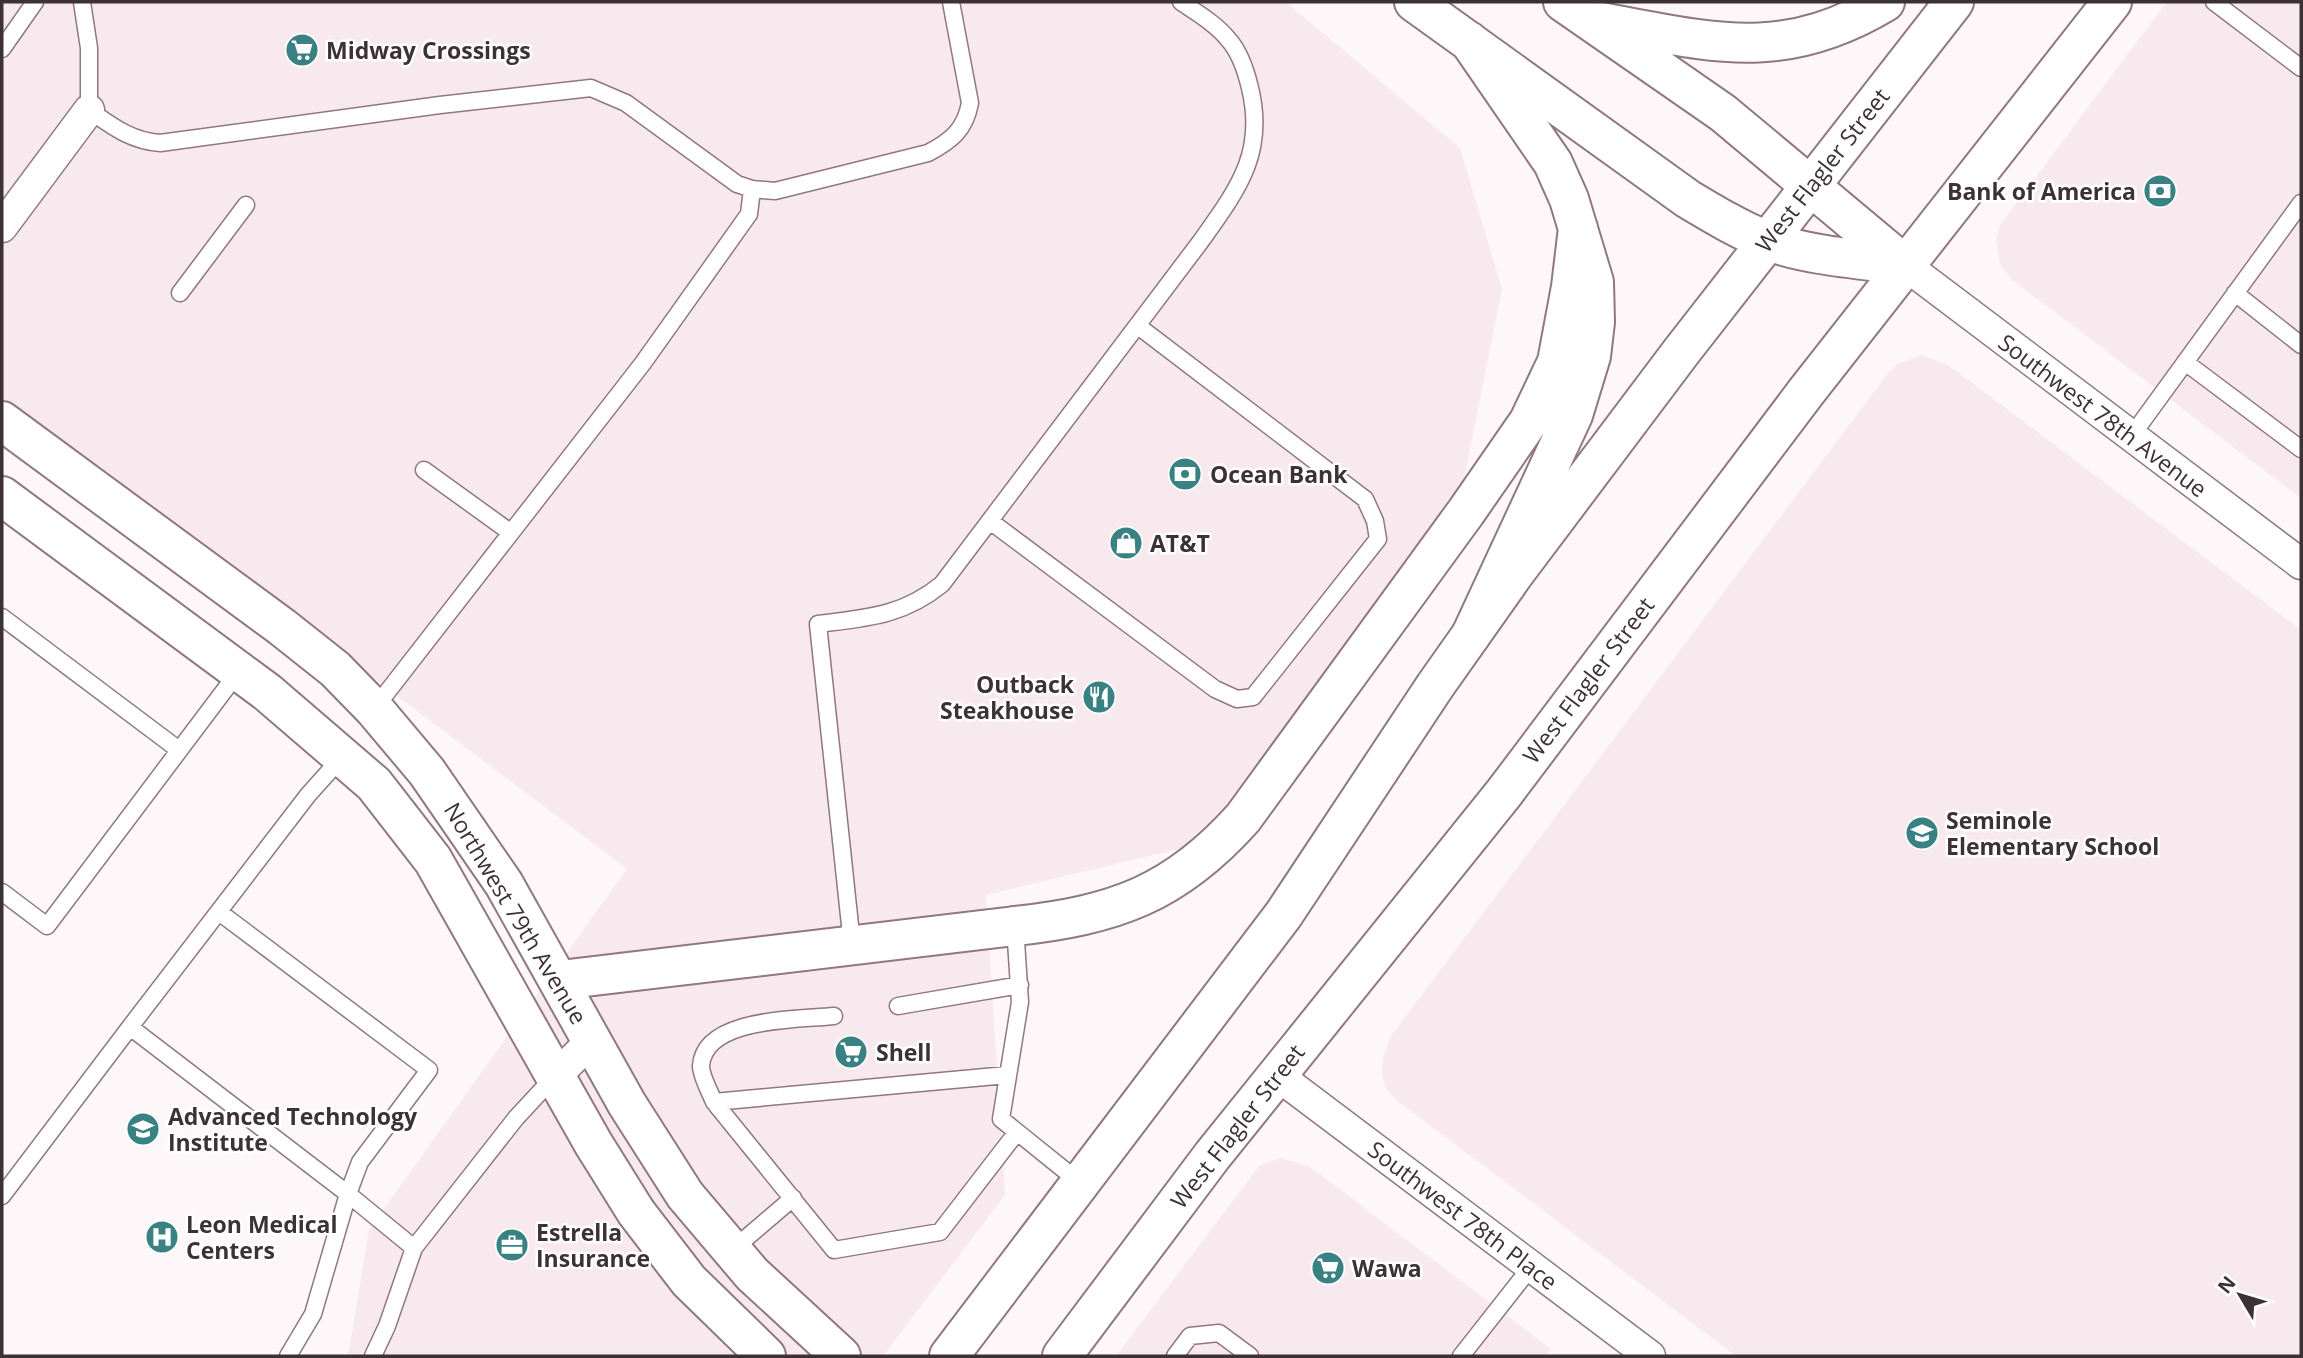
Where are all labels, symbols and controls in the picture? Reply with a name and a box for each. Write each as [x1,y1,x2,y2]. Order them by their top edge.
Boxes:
supermarket icon: Midway Crossings [283,31,321,69]
place label: Midway Crossings [326,34,531,66]
street label: West Flagler Street [1748,81,1896,259]
bank icon: Bank of America [2141,172,2179,210]
place label: Bank of America [1947,175,2136,207]
street label: Southwest 78th Avenue [1992,326,2214,504]
bank icon: Ocean Bank [1166,455,1204,493]
place label: Ocean Bank [1210,458,1348,490]
shop icon: AT&T [1107,524,1145,562]
place label: AT&T [1150,527,1210,559]
street label: West Flagler Street [1515,590,1661,770]
place label: Outback Steakhouse [940,668,1075,726]
restaurant icon: Outback Steakhouse [1080,678,1118,716]
street label: Northwest 79th Avenue [437,796,595,1030]
place label: Seminole Elementary School [1946,804,2159,862]
school or university icon: Seminole Elementary School [1903,814,1941,852]
supermarket icon: Shell [832,1033,870,1071]
place label: Shell [876,1036,931,1068]
street label: West Flagler Street [1163,1037,1311,1215]
place label: Advanced Technology Institute [168,1100,418,1158]
school or university icon: Advanced Technology Institute [124,1110,162,1148]
street label: Southwest 78th Place [1362,1133,1564,1297]
place label: Leon Medical Centers [186,1208,338,1266]
place label: Estrella Insurance [536,1216,650,1274]
hospital icon: Leon Medical Centers [143,1218,181,1256]
office icon: Estrella Insurance [493,1226,531,1264]
supermarket icon: Wawa [1309,1249,1347,1287]
place label: Wawa [1352,1252,1422,1284]
north arrow [2205,1260,2275,1330]
text: N [2212,1270,2242,1299]

